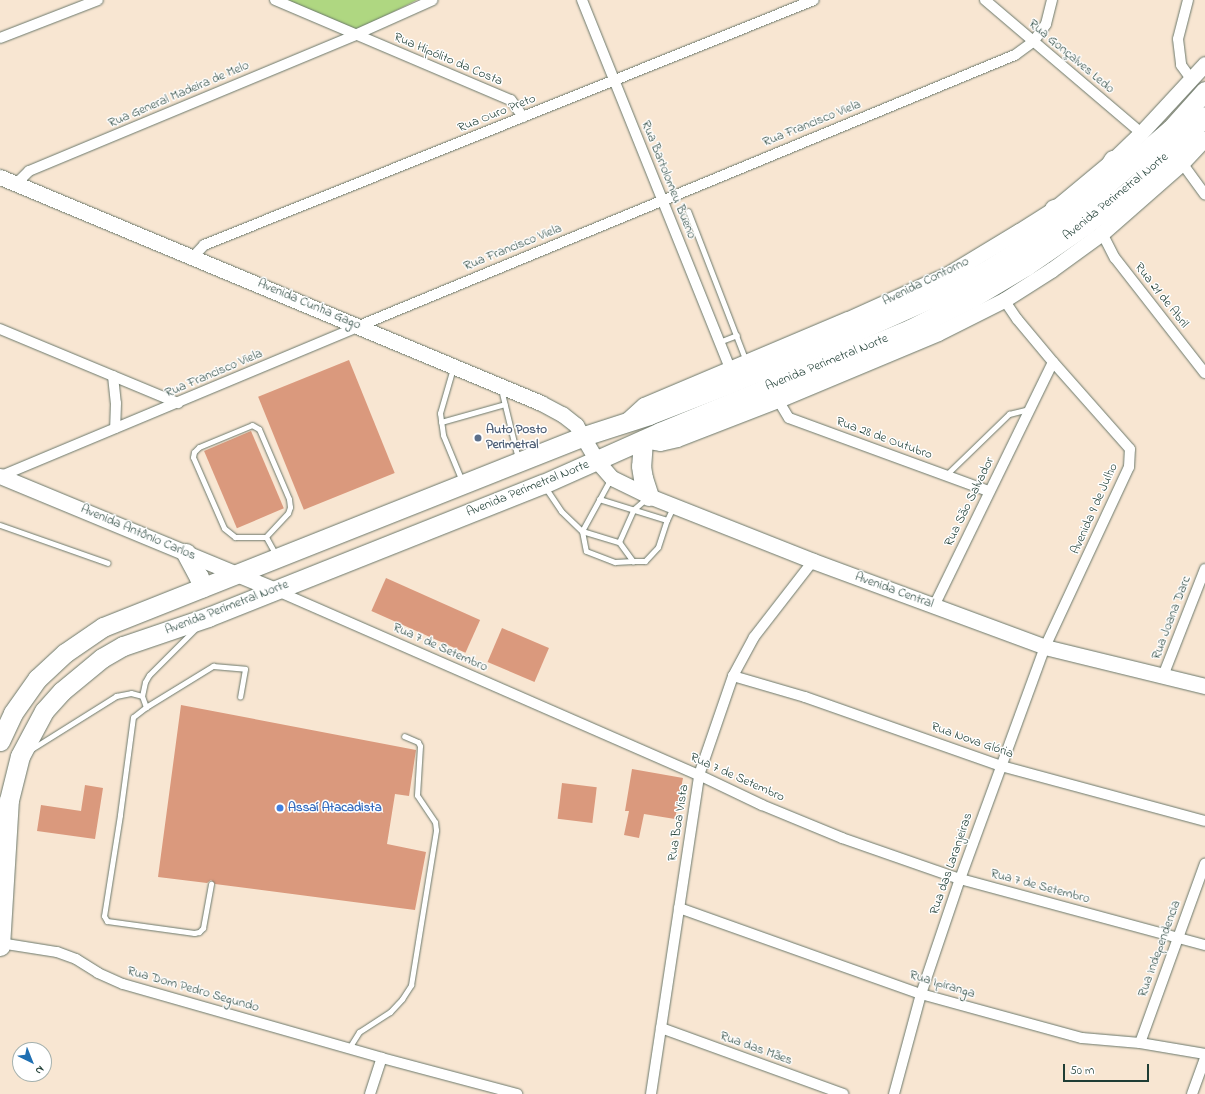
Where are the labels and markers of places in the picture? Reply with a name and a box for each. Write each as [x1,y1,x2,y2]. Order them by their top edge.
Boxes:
place label: Auto Posto Perimetral [486,423,547,454]
marker: Auto Posto Perimetral [473,433,483,443]
place label: Assaí Atacadista [288,800,382,816]
marker: Assaí Atacadista [275,803,285,813]

